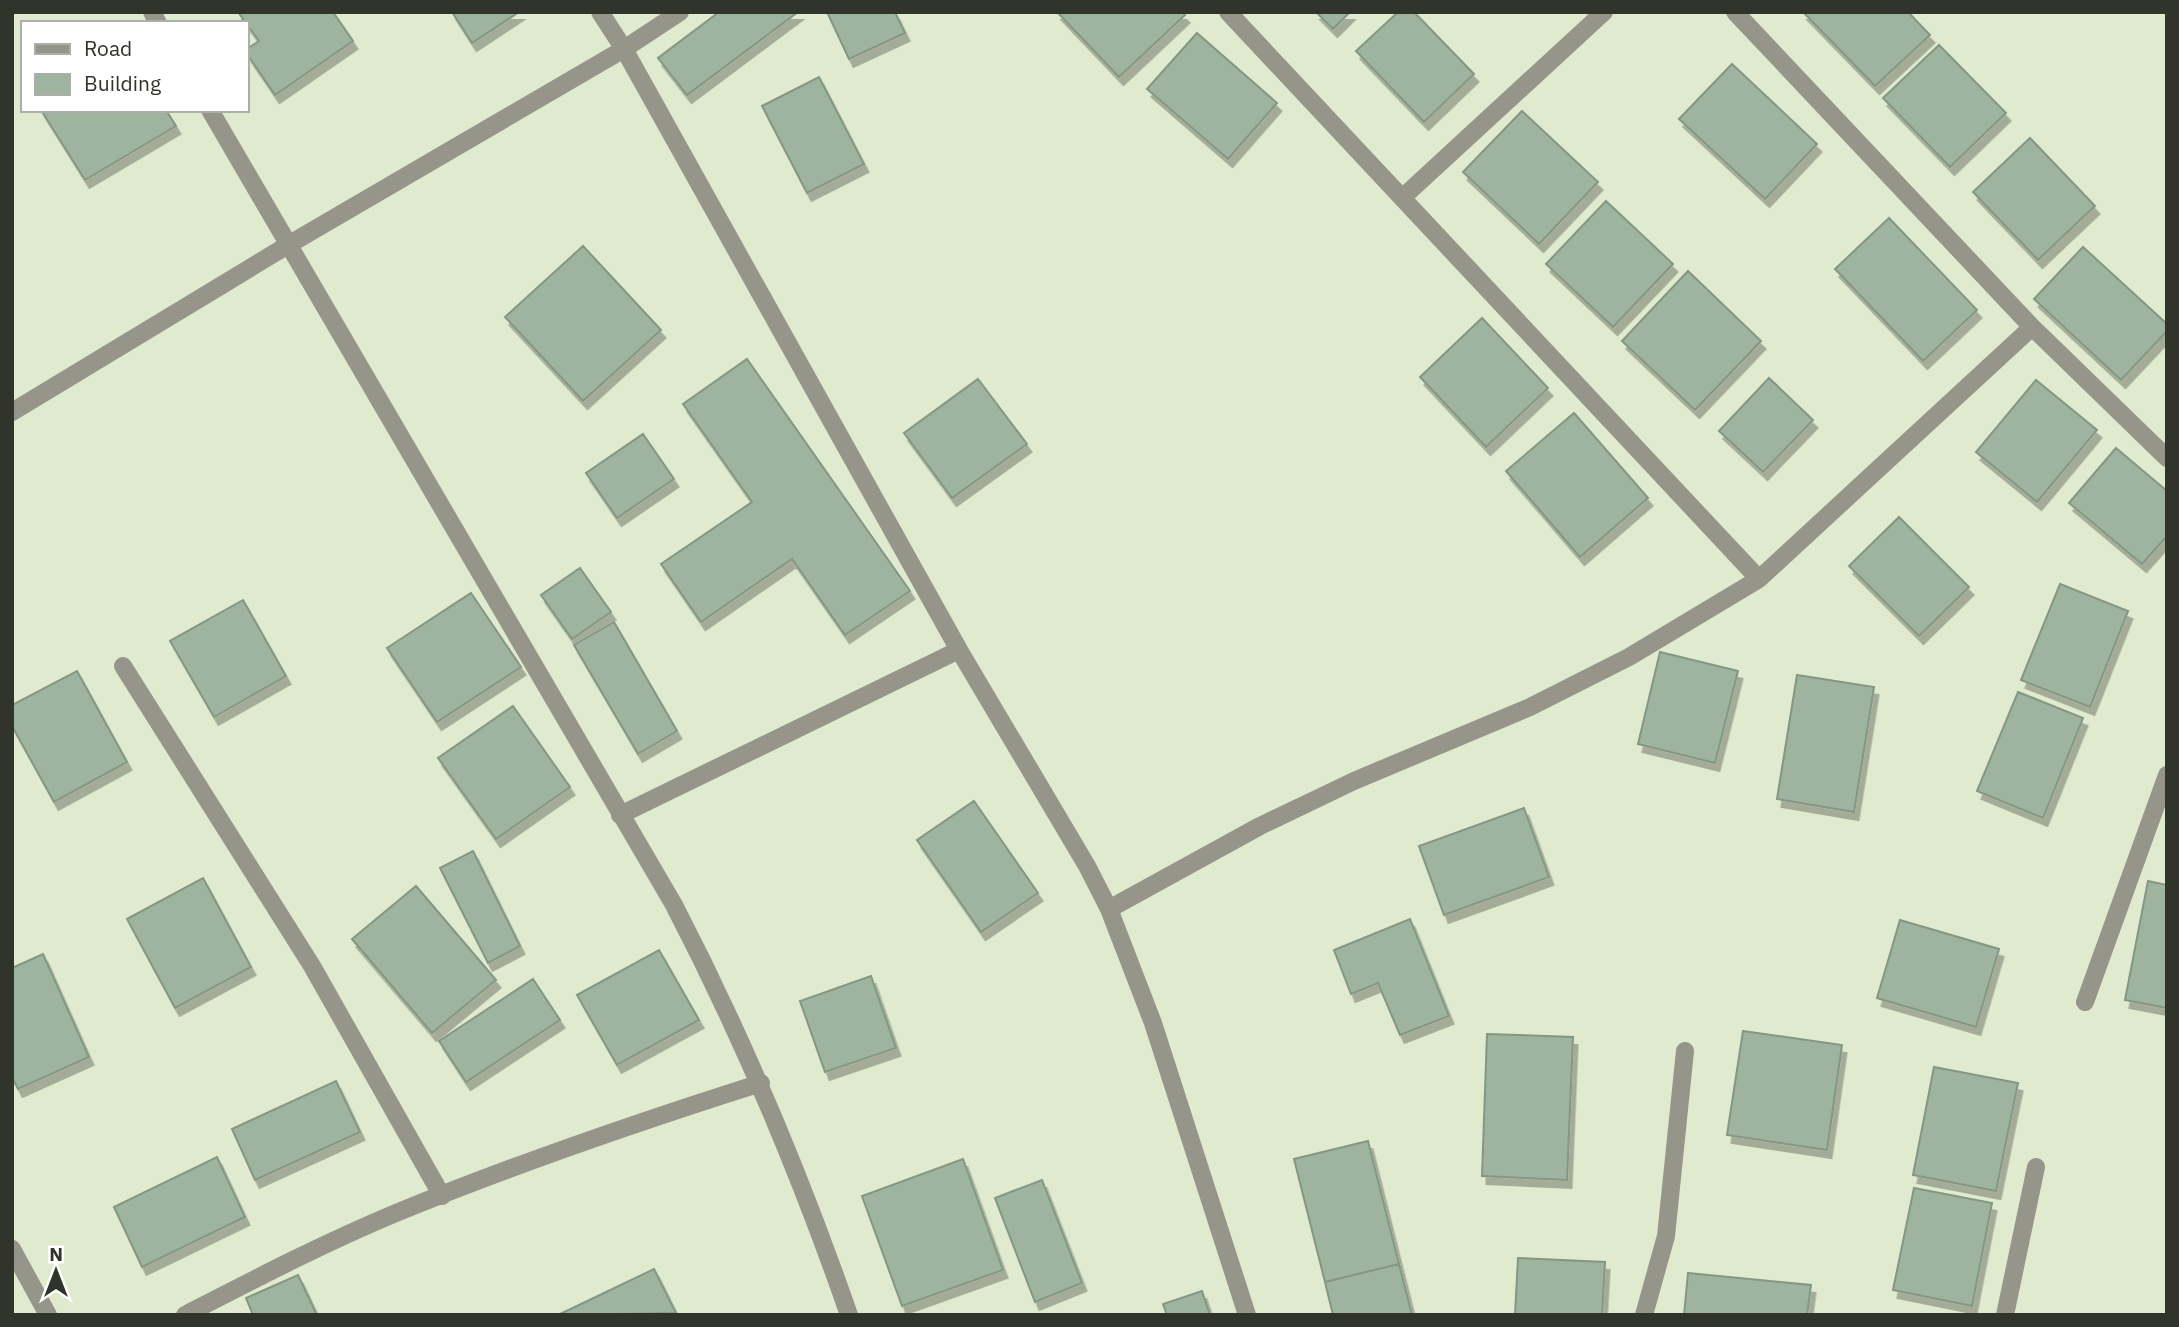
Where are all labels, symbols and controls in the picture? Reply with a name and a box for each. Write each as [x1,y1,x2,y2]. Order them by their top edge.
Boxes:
legend [21,21,248,112]
text: Road [84,34,132,62]
text: Building [84,69,161,97]
north arrow [21,1236,91,1306]
text: N [49,1242,63,1266]

